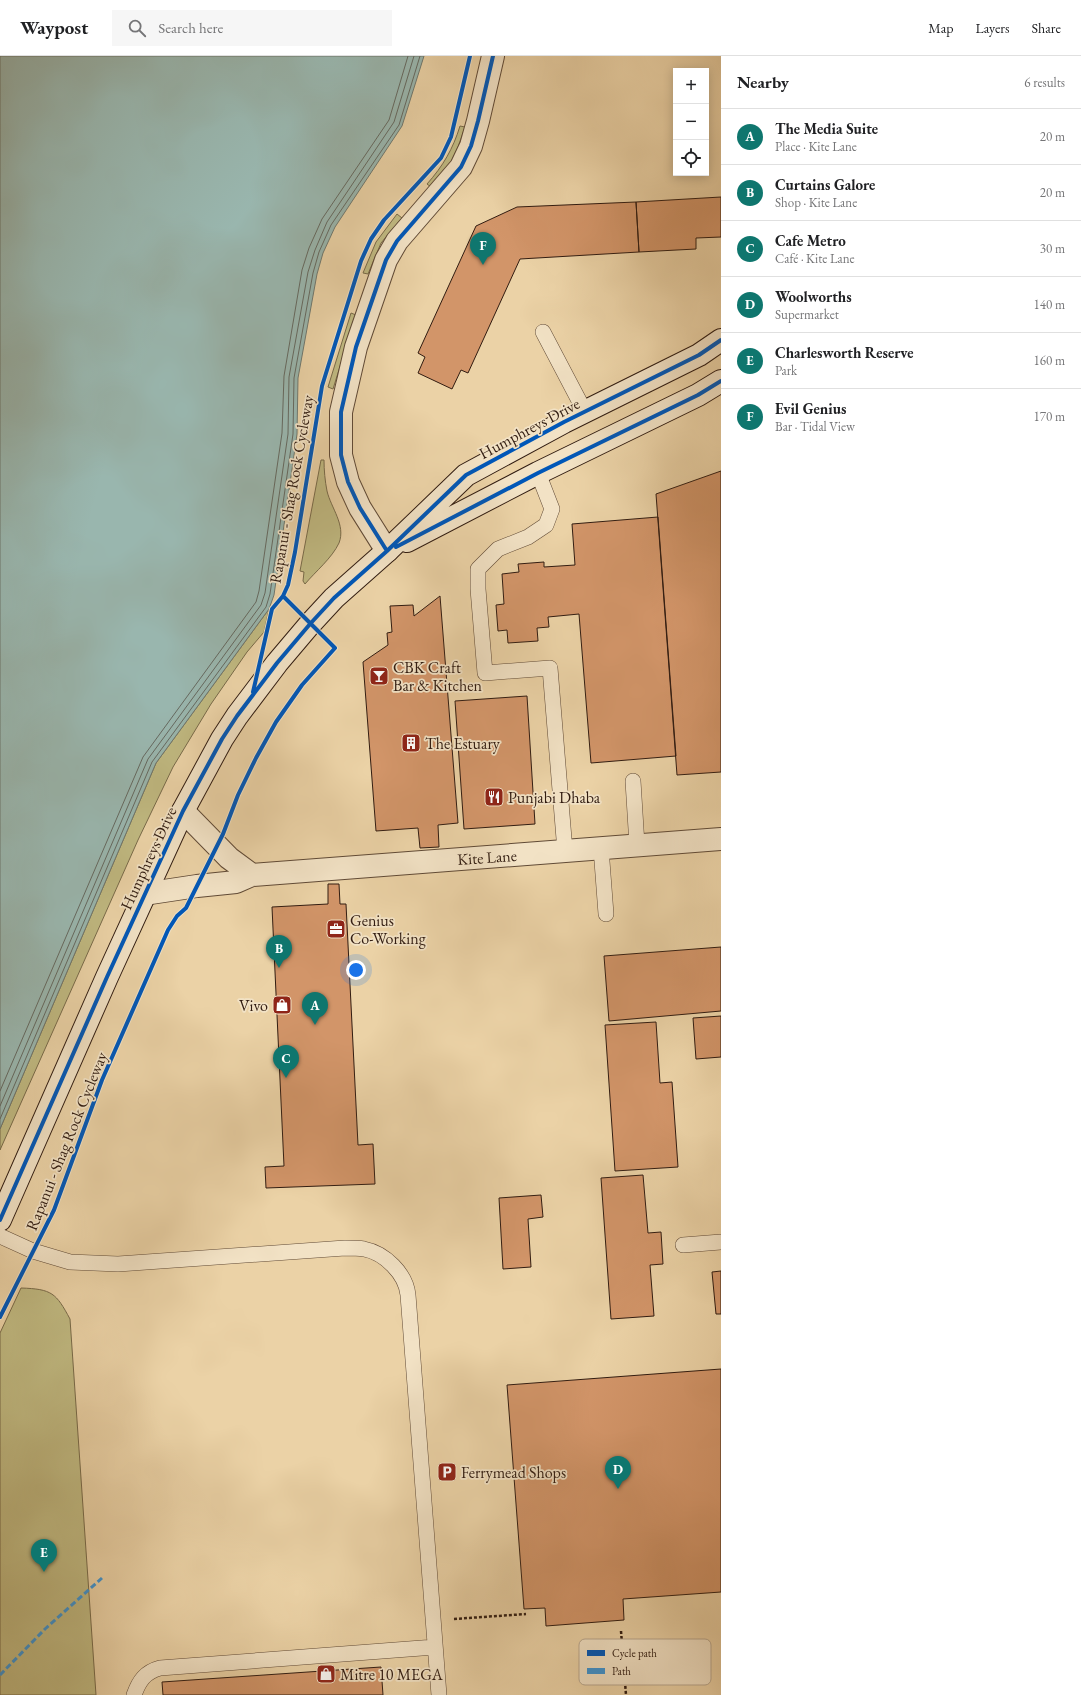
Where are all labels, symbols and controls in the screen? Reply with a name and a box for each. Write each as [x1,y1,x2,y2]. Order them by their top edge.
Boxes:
search box [112,10,392,46]
text: Waypost [20,15,88,40]
icon: search [126,17,148,39]
text: Search here [158,18,223,37]
text: Map [928,19,953,37]
text: Layers [975,19,1010,37]
text: Share [1032,19,1061,37]
map controls [673,68,709,176]
button: + [673,68,709,104]
text: Nearby [737,71,789,93]
text: 6 results [1024,74,1065,91]
button: − [673,104,709,140]
text: The Media Suite [775,119,878,138]
text: A [745,128,755,145]
text: 20 m [1040,128,1065,145]
text: Place · Kite Lane [775,138,857,155]
button: locate [673,140,709,176]
text: Curtains Galore [775,175,875,194]
text: B [746,184,754,201]
text: 20 m [1040,184,1065,201]
text: Shop · Kite Lane [775,194,857,211]
text: Cafe Metro [775,231,846,250]
pin: F [470,232,496,265]
text: C [745,240,755,257]
text: 30 m [1040,240,1065,257]
text: Café · Kite Lane [775,250,855,267]
text: Woolworths [775,287,852,306]
text: D [745,296,755,313]
text: 140 m [1034,296,1065,313]
text: Supermarket [775,306,839,323]
text: Charlesworth Reserve [775,343,914,362]
text: E [746,352,754,369]
text: 160 m [1034,352,1065,369]
text: Park [775,362,797,379]
street label: Rapanui - Shag Rock Cycleway [265,392,319,585]
street label: Humphreys Drive [475,393,583,464]
text: Evil Genius [775,399,846,418]
text: F [746,408,754,425]
text: 170 m [1034,408,1065,425]
text: Bar · Tidal View [775,418,855,435]
place label: CBK Craft Bar & Kitchen [393,657,482,696]
bar icon: CBK Craft Bar & Kitchen [368,665,390,687]
building icon: The Estuary [400,732,422,754]
place label: The Estuary [425,733,501,754]
restaurant icon: Punjabi Dhaba [483,786,505,808]
place label: Punjabi Dhaba [508,787,601,808]
street label: Humphreys Drive [115,803,181,913]
street label: Kite Lane [457,845,518,870]
place label: Genius Co-Working [350,910,427,949]
office icon: Genius Co-Working [325,918,347,940]
pin: B [266,935,292,968]
your location [346,960,366,980]
pin: A [302,992,328,1025]
shop icon: Vivo [271,994,293,1016]
place label: Vivo [239,995,268,1016]
pin: C [273,1045,299,1078]
street label: Rapanui - Shag Rock Cycleway [21,1048,112,1234]
pin: D [605,1456,631,1489]
parking icon: Ferrymead Shops [436,1461,458,1483]
place label: Ferrymead Shops [461,1462,566,1483]
pin: E [31,1539,57,1572]
legend [579,1639,711,1685]
text: Cycle path [612,1646,657,1660]
shop icon: Mitre 10 MEGA [315,1663,337,1685]
place label: Mitre 10 MEGA [340,1664,444,1685]
text: Path [612,1664,631,1678]

